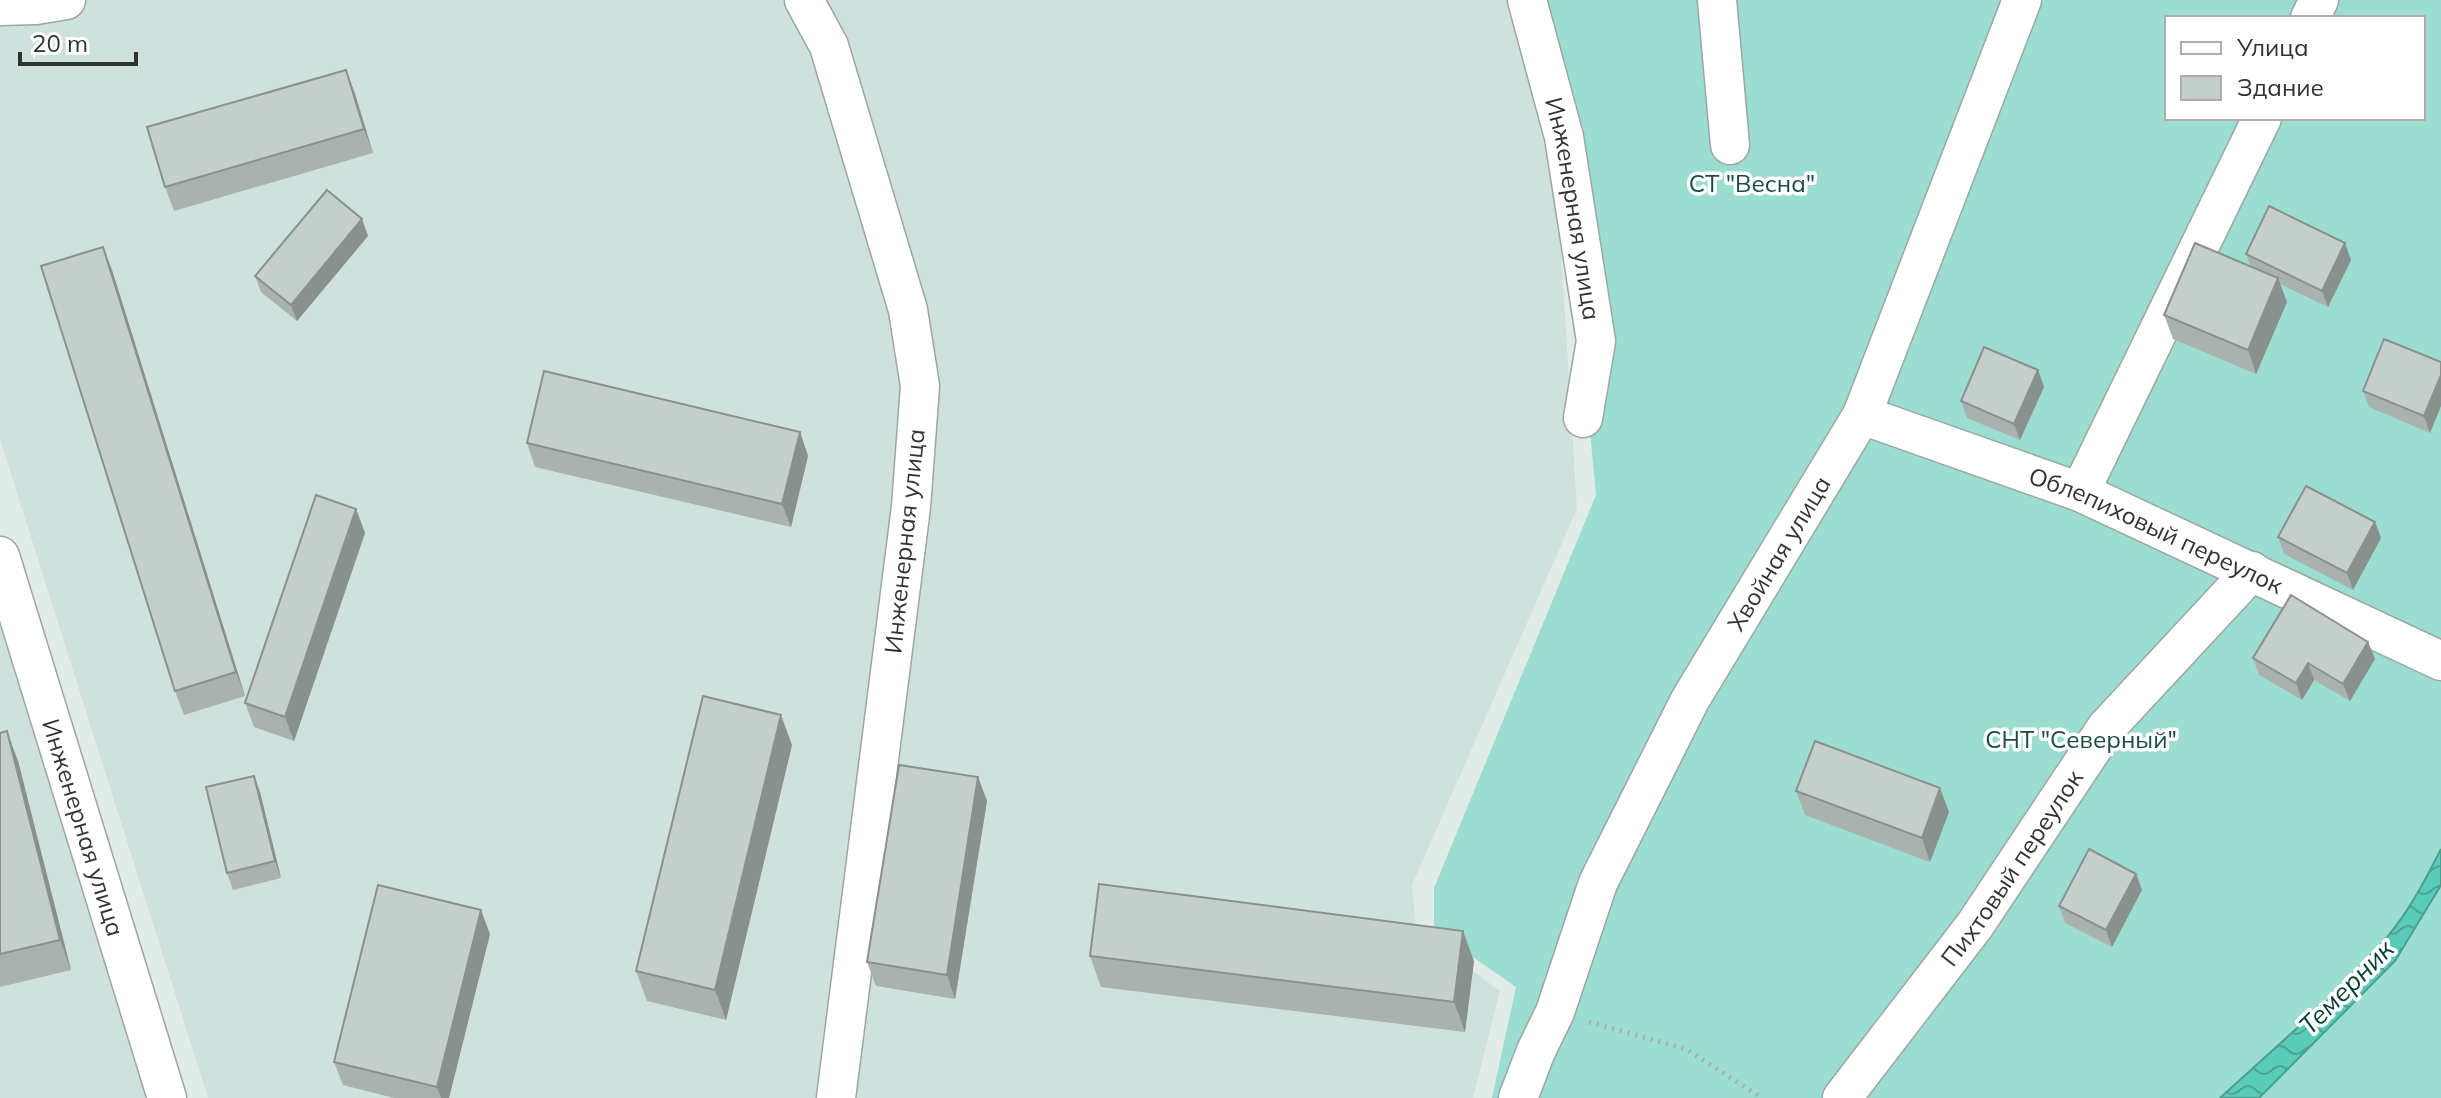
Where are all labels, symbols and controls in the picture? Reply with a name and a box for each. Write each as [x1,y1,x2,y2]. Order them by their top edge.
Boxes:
scale bar [20,16,136,66]
legend [2165,16,2425,120]
text: 20 m [32,28,88,58]
text: Улица [2236,32,2309,62]
text: Здание [2237,72,2324,102]
street label: Инженерная улица [1539,94,1607,322]
park label: СТ "Весна" [1689,168,1815,198]
street label: Инженерная улица [877,427,931,655]
street label: Облепиховый переулок [2025,460,2288,600]
street label: Хвойная улица [1720,470,1837,636]
street label: Инженерная улица [36,715,131,940]
park label: СНТ "Северный" [1985,724,2177,754]
street label: Пихтовый переулок [1934,764,2089,972]
water label: Темерник [2292,932,2401,1041]

